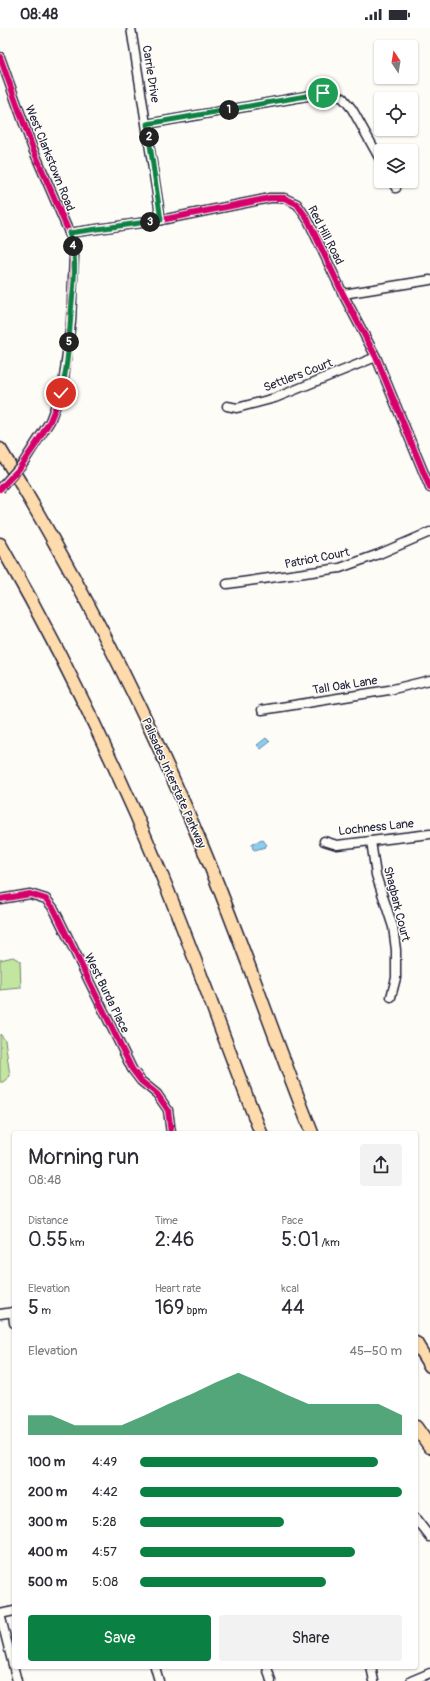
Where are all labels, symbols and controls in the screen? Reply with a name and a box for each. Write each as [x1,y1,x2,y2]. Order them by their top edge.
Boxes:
text: 08:48 [20,5,58,24]
north arrow [374,40,418,84]
map controls [374,40,418,188]
street label: Carrie Drive [139,44,162,104]
pin [306,76,340,110]
icon: arrive [312,82,334,104]
button: locate [374,92,418,136]
pin: 1 [219,100,239,120]
street label: West Clarkstown Road [21,103,78,213]
text: 1 [227,103,231,116]
pin: 2 [139,127,159,147]
text: 2 [146,130,152,143]
button: layers [374,144,418,188]
street label: Red Hill Road [304,203,347,267]
pin: 3 [140,212,160,232]
text: 3 [147,215,153,228]
pin: 4 [63,236,83,256]
text: 4 [70,239,76,252]
pin: 5 [59,332,79,352]
text: 5 [66,335,72,348]
street label: Settlers Court [262,355,335,395]
pin [44,376,78,410]
icon: check [50,382,72,404]
street label: Patriot Court [284,545,351,572]
street label: Tall Oak Lane [312,673,379,698]
street label: Palisades Interstate Parkway [138,716,209,851]
street label: Lochness Lane [338,816,415,839]
street label: Shagbark Court [380,865,413,943]
street label: West Burda Place [81,951,132,1036]
text: Morning run [28,1143,139,1171]
button: share [360,1144,402,1186]
text: 08:48 [28,1172,61,1188]
text: Distance [28,1214,68,1227]
text: Time [155,1214,178,1227]
text: Pace [281,1214,303,1227]
text: 0.55 [28,1227,68,1252]
text: 2:46 [155,1227,194,1252]
text: 5:01 [281,1227,319,1252]
text: km [68,1236,84,1249]
text: /km [319,1236,340,1249]
text: Elevation [28,1282,70,1295]
text: Heart rate [155,1282,201,1295]
text: kcal [281,1282,299,1295]
text: 5 [28,1295,39,1320]
text: 169 [155,1295,184,1320]
text: 44 [281,1295,305,1320]
text: m [39,1304,51,1317]
text: bpm [184,1304,207,1317]
text: Elevation [28,1343,78,1359]
text: 45–50 m [349,1343,402,1359]
text: 100 m [28,1454,65,1470]
text: 4:49 [92,1454,117,1470]
text: 200 m [28,1484,67,1500]
text: 4:42 [92,1484,118,1500]
text: 300 m [28,1514,67,1530]
text: 5:28 [92,1514,116,1530]
text: 400 m [28,1544,68,1560]
text: 4:57 [92,1544,117,1560]
text: 500 m [28,1574,67,1590]
text: 5:08 [92,1574,118,1590]
button: Save [28,1615,211,1661]
button: Share [219,1615,402,1661]

